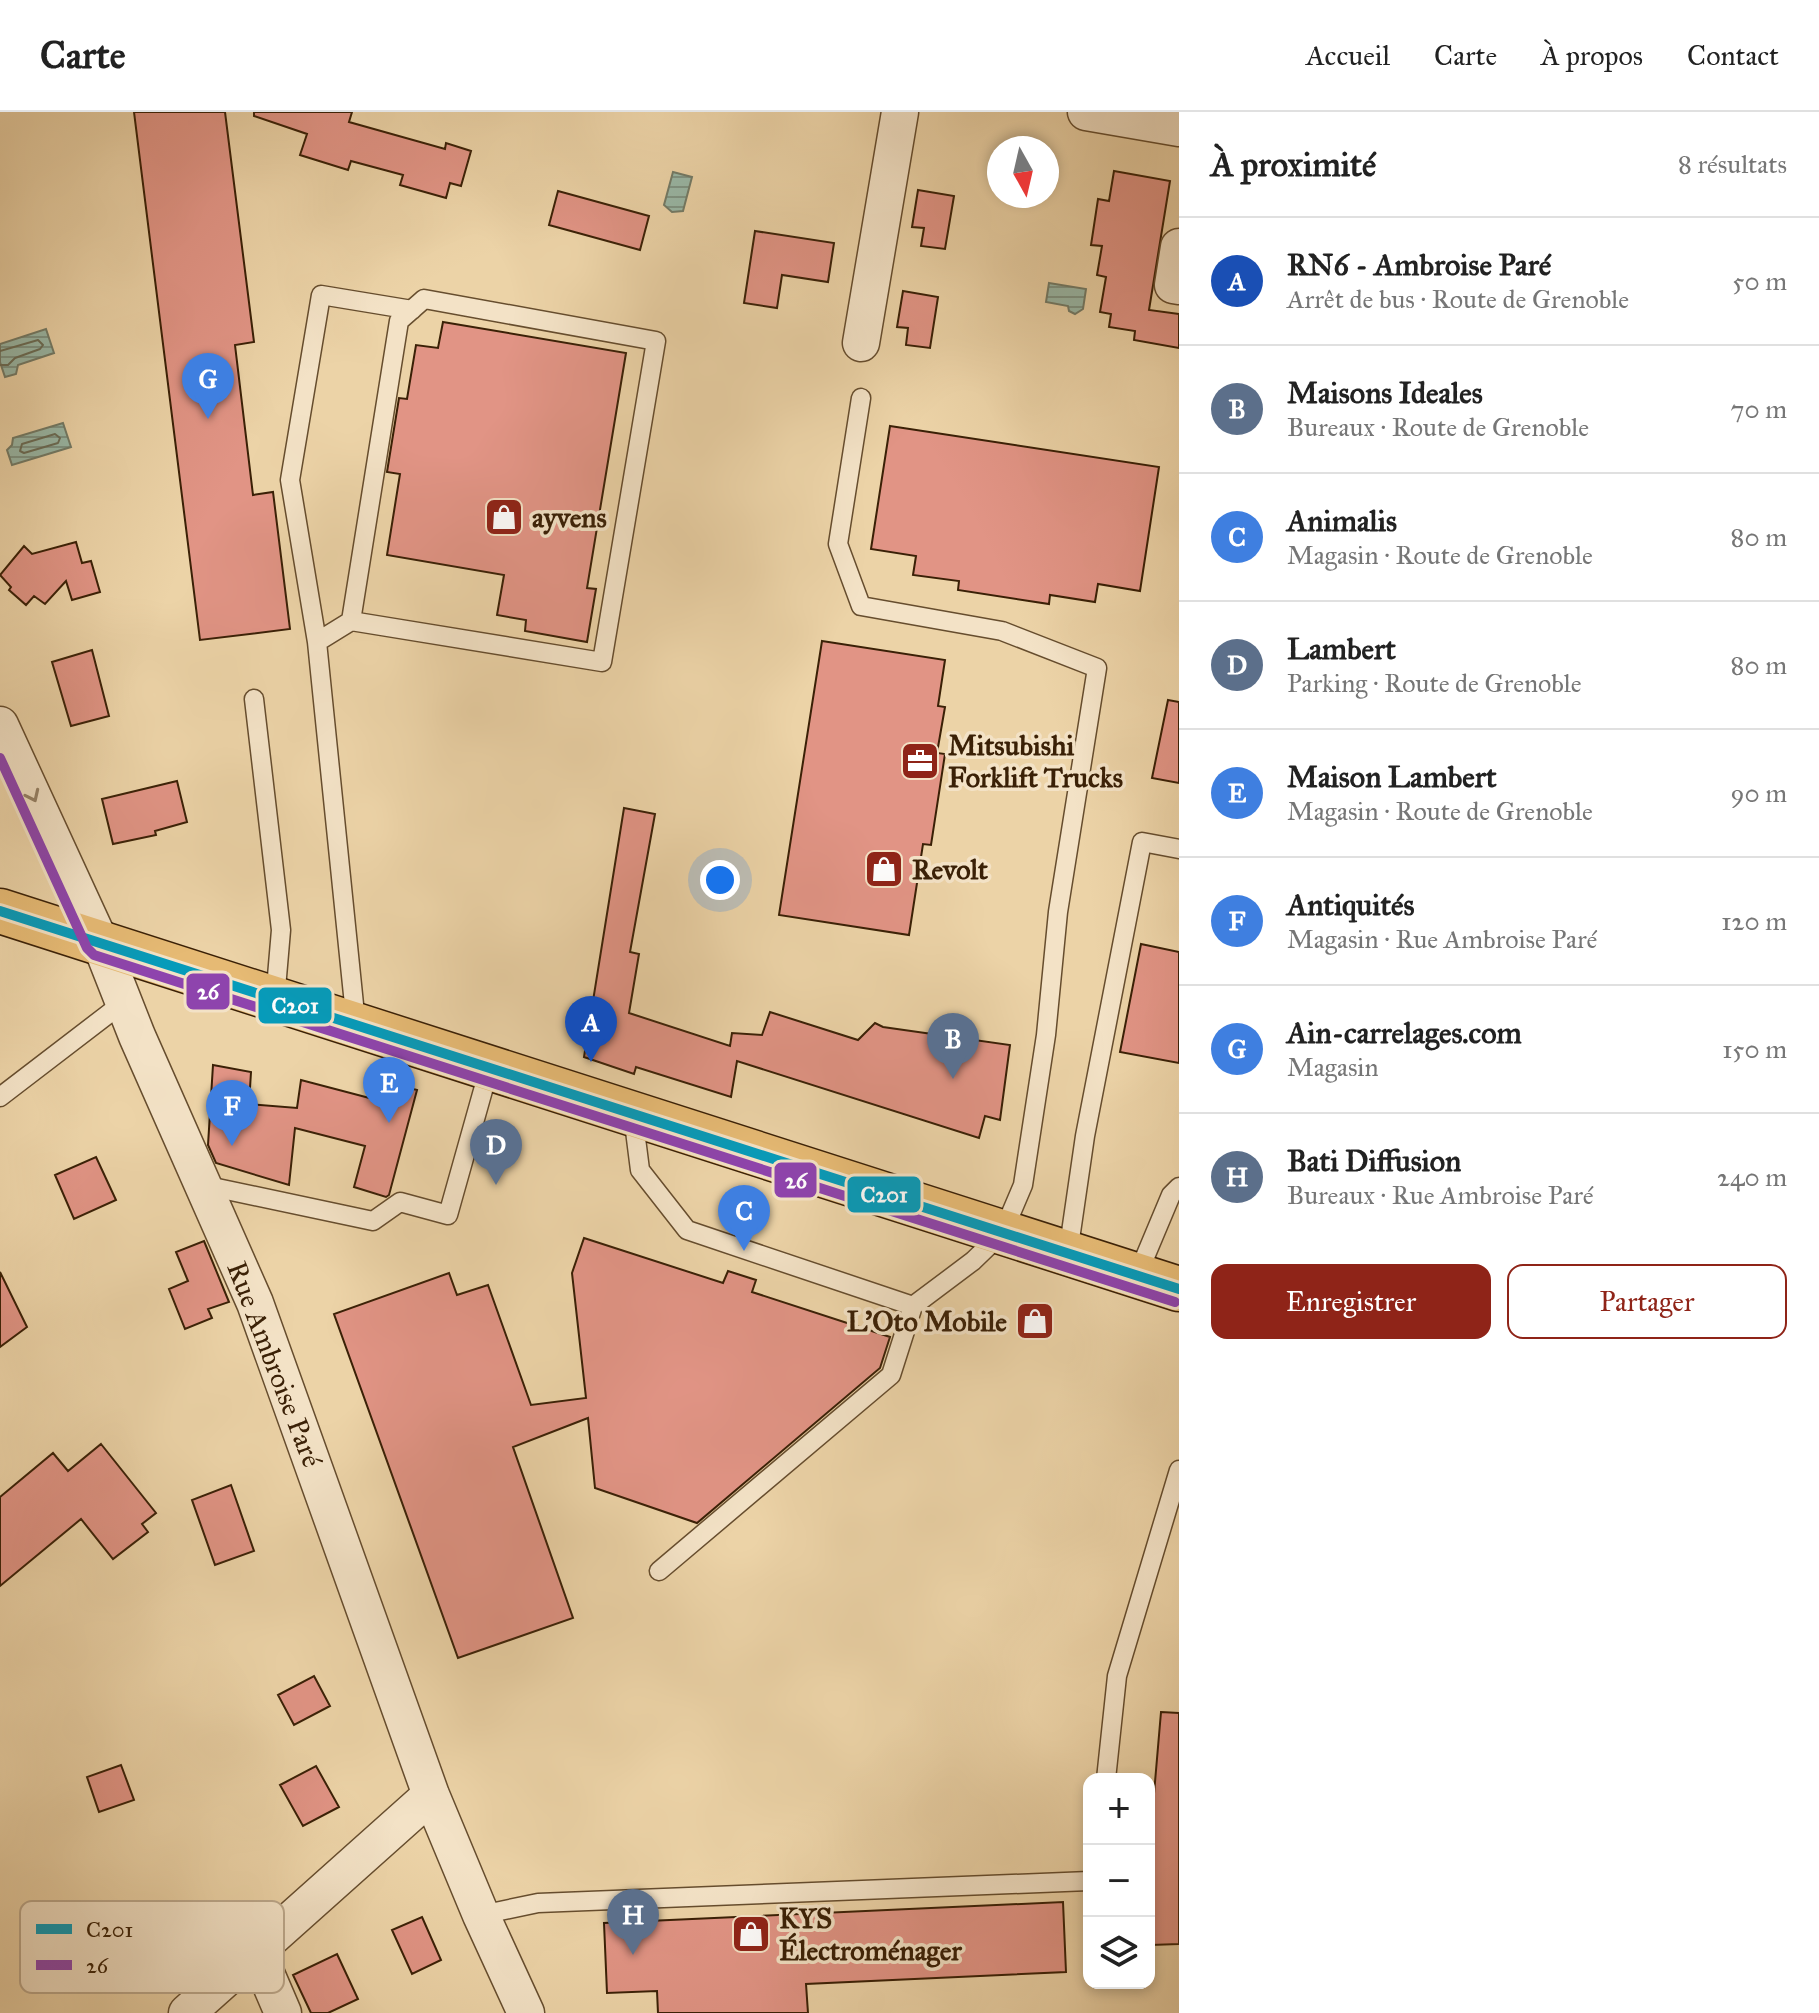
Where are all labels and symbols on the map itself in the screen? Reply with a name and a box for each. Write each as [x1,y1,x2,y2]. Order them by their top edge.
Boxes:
north arrow [987,136,1059,208]
pin: G [182,353,234,419]
shop icon: ayvens [483,496,525,538]
place label: ayvens [532,500,607,535]
place label: Mitsubishi Forklift Trucks [948,728,1123,795]
office icon: Mitsubishi Forklift Trucks [899,740,941,782]
one-way arrow [23,788,39,802]
shop icon: Revolt [863,848,905,890]
place label: Revolt [912,852,988,887]
your location [700,860,740,900]
line badge: 26 [185,972,231,1011]
text: 26 [197,978,221,1005]
line badge: C201 [257,986,333,1025]
text: C201 [271,992,319,1019]
pin: A [565,996,617,1062]
pin: B [927,1013,979,1079]
pin: E [363,1057,415,1123]
pin: F [206,1080,258,1146]
pin: D [470,1119,522,1185]
line badge: 26 [773,1161,818,1199]
text: 26 [785,1167,809,1194]
line badge: C201 [846,1175,922,1214]
text: C201 [860,1181,908,1208]
pin: C [718,1185,770,1251]
street label: Rue Ambroise Paré [219,1256,330,1472]
shop icon: L'Oto Mobile [1014,1300,1056,1342]
place label: L'Oto Mobile [847,1304,1007,1339]
pin: H [607,1889,659,1955]
legend [20,1901,284,1993]
place label: KYS Électroménager [779,1901,962,1968]
shop icon: KYS Électroménager [730,1913,772,1955]
text: C201 [86,1916,133,1943]
text: 26 [86,1952,109,1979]

